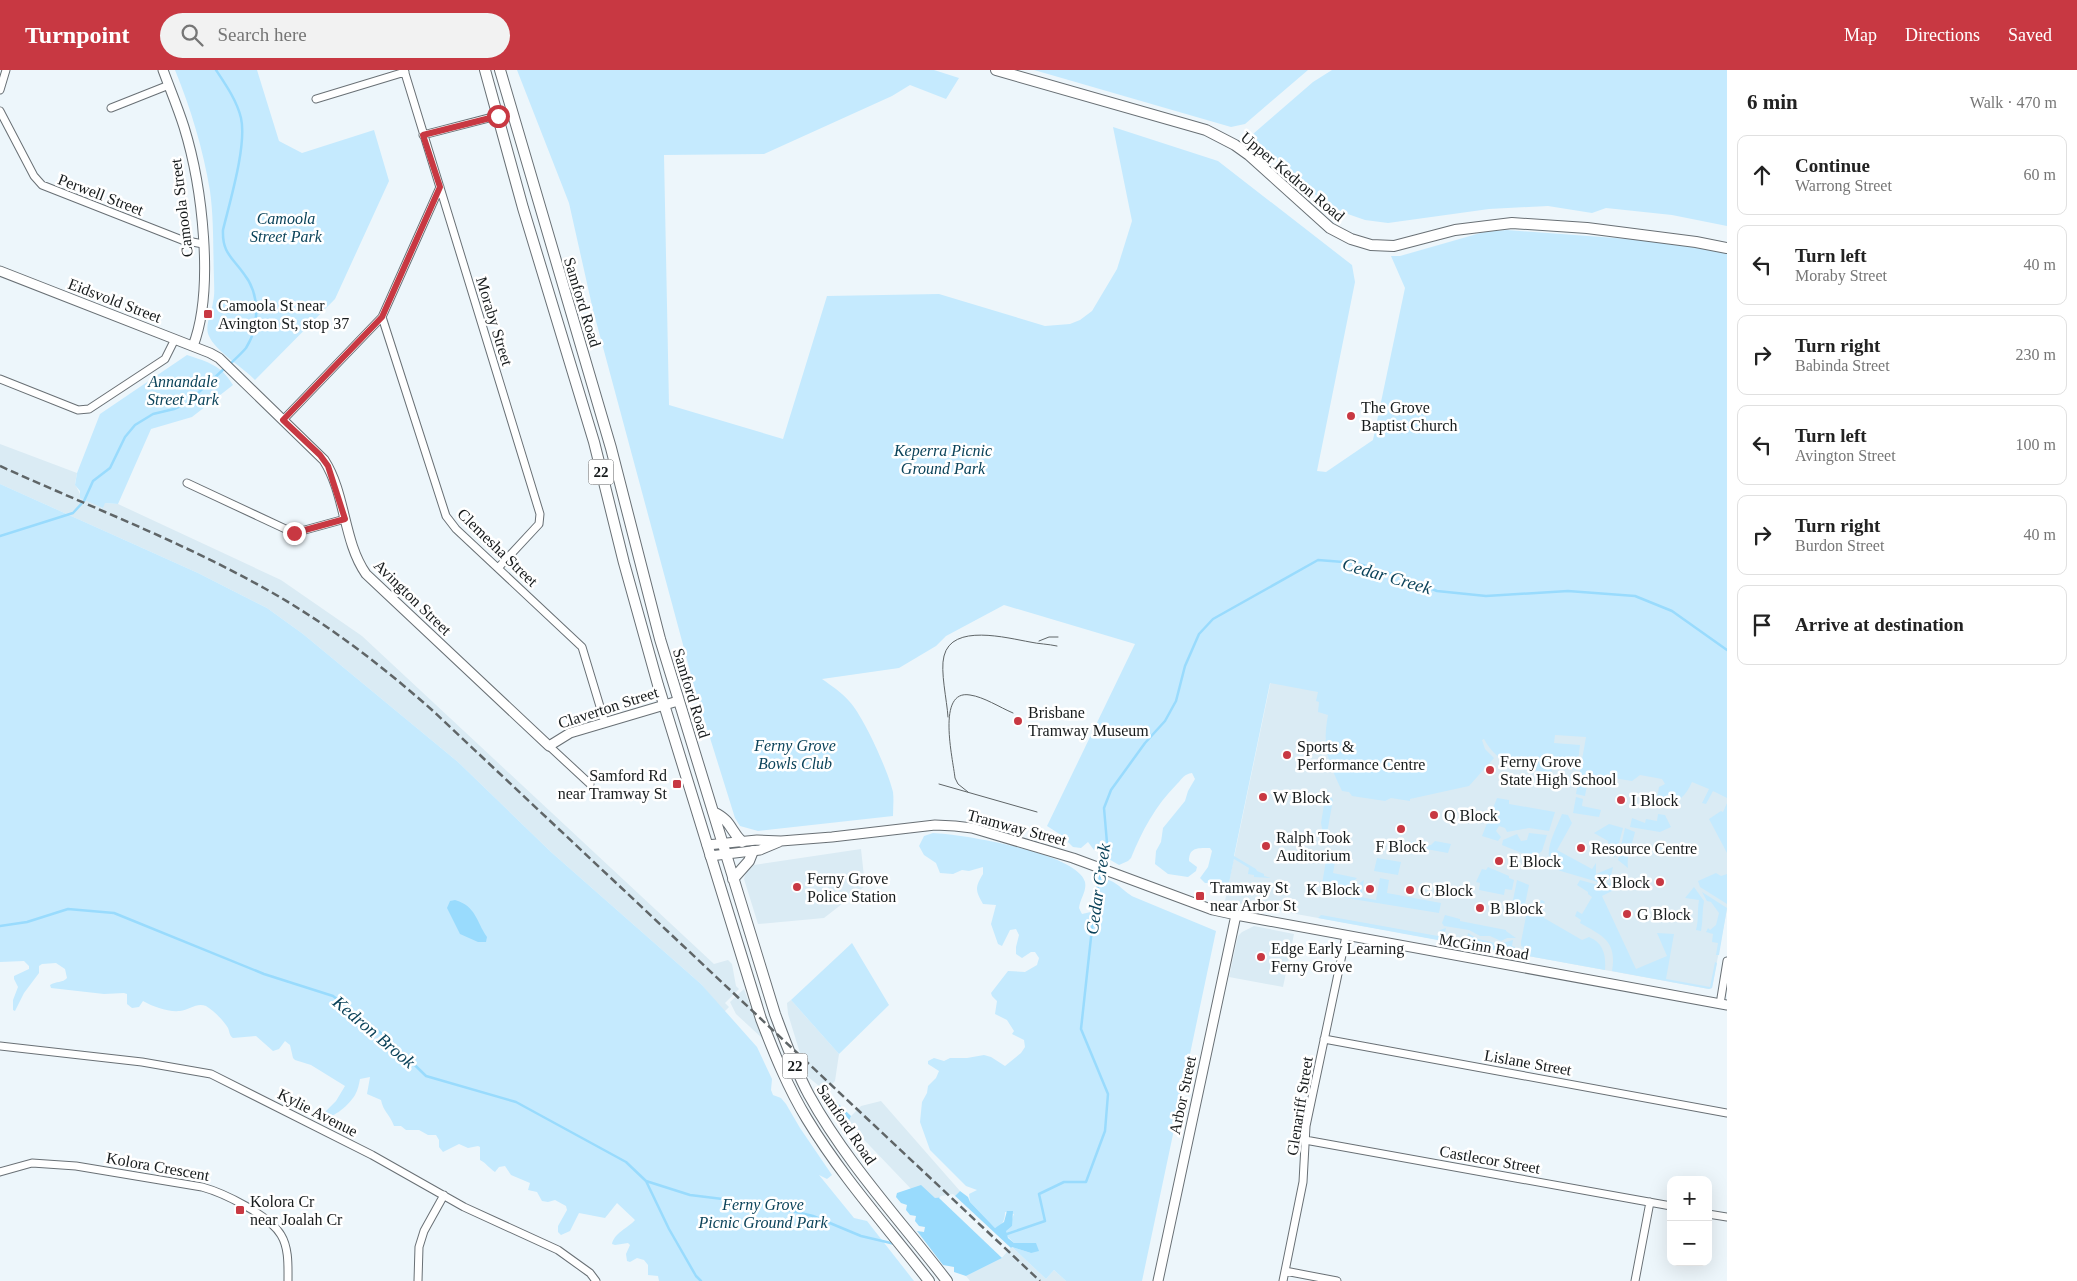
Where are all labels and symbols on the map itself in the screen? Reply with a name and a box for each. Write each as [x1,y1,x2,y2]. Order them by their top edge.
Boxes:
route start [487,105,510,128]
street label: Upper Kedron Road [1237,128,1348,225]
street label: Camoola Street [167,157,196,258]
street label: Perwell Street [56,170,146,219]
park label: Camoola Street Park [250,210,323,245]
street label: Samford Road [561,255,604,349]
street label: Eidsvold Street [66,275,164,326]
street label: Moraby Street [472,275,516,368]
place label: Camoola St near Avington St, stop 37 [218,297,349,333]
marker: Camoola St near Avington St, stop 37 [202,308,214,320]
park label: Annandale Street Park [147,373,220,408]
place label: The Grove Baptist Church [1361,399,1457,435]
marker: The Grove Baptist Church [1345,410,1357,422]
park label: Keperra Picnic Ground Park [893,442,992,477]
road number: 22 [588,460,614,484]
street label: Clemesha Street [454,505,542,590]
route end [283,522,306,545]
water label: Cedar Creek [1340,554,1435,599]
street label: Avington Street [370,556,455,640]
street label: Samford Road [670,646,713,740]
street label: Claverton Street [556,683,661,732]
place label: Brisbane Tramway Museum [1028,704,1149,740]
marker: Brisbane Tramway Museum [1012,715,1024,727]
park label: Ferny Grove Bowls Club [753,737,836,772]
place label: Sports & Performance Centre [1297,738,1425,773]
marker: Sports & Performance Centre [1281,749,1293,761]
place label: Ferny Grove State High School [1500,753,1617,789]
marker: Ferny Grove State High School [1484,764,1496,776]
place label: Samford Rd near Tramway St [558,767,668,803]
marker: Samford Rd near Tramway St [671,778,683,790]
place label: W Block [1273,789,1330,806]
marker: W Block [1257,791,1269,803]
place label: I Block [1631,792,1679,809]
marker: I Block [1615,794,1627,806]
street label: Tramway Street [965,806,1069,850]
place label: Q Block [1444,807,1498,824]
marker: Q Block [1428,809,1440,821]
marker: F Block [1395,823,1407,835]
place label: Ralph Took Auditorium [1276,829,1351,864]
place label: F Block [1375,838,1427,855]
marker: Ralph Took Auditorium [1260,840,1272,852]
place label: Resource Centre [1591,840,1697,857]
water label: Cedar Creek [1082,841,1114,936]
marker: Resource Centre [1575,842,1587,854]
place label: E Block [1509,853,1561,870]
marker: E Block [1493,855,1505,867]
place label: Ferny Grove Police Station [807,870,896,905]
place label: X Block [1596,874,1650,891]
marker: X Block [1654,876,1666,888]
place label: Tramway St near Arbor St [1210,879,1297,914]
marker: Ferny Grove Police Station [791,881,803,893]
place label: K Block [1306,881,1360,898]
place label: C Block [1420,882,1473,899]
marker: K Block [1364,883,1376,895]
marker: C Block [1404,884,1416,896]
marker: Tramway St near Arbor St [1194,890,1206,902]
place label: B Block [1490,900,1543,917]
marker: B Block [1474,902,1486,914]
place label: G Block [1637,906,1691,923]
marker: G Block [1621,908,1633,920]
street label: McGinn Road [1438,930,1530,963]
place label: Edge Early Learning Ferny Grove [1271,940,1404,976]
marker: Edge Early Learning Ferny Grove [1255,951,1267,963]
water label: Kedron Brook [328,991,420,1073]
street label: Lislane Street [1483,1046,1573,1079]
road number: 22 [782,1054,808,1078]
street label: Arbor Street [1166,1054,1199,1136]
street label: Glenariff Street [1283,1055,1316,1157]
street label: Samford Road [814,1081,880,1168]
street label: Kylie Avenue [275,1085,360,1141]
street label: Castlecor Street [1438,1142,1542,1177]
street label: Kolora Crescent [105,1149,211,1184]
place label: Kolora Cr near Joalah Cr [250,1193,343,1228]
park label: Ferny Grove Picnic Ground Park [697,1196,828,1231]
marker: Kolora Cr near Joalah Cr [234,1204,246,1216]

